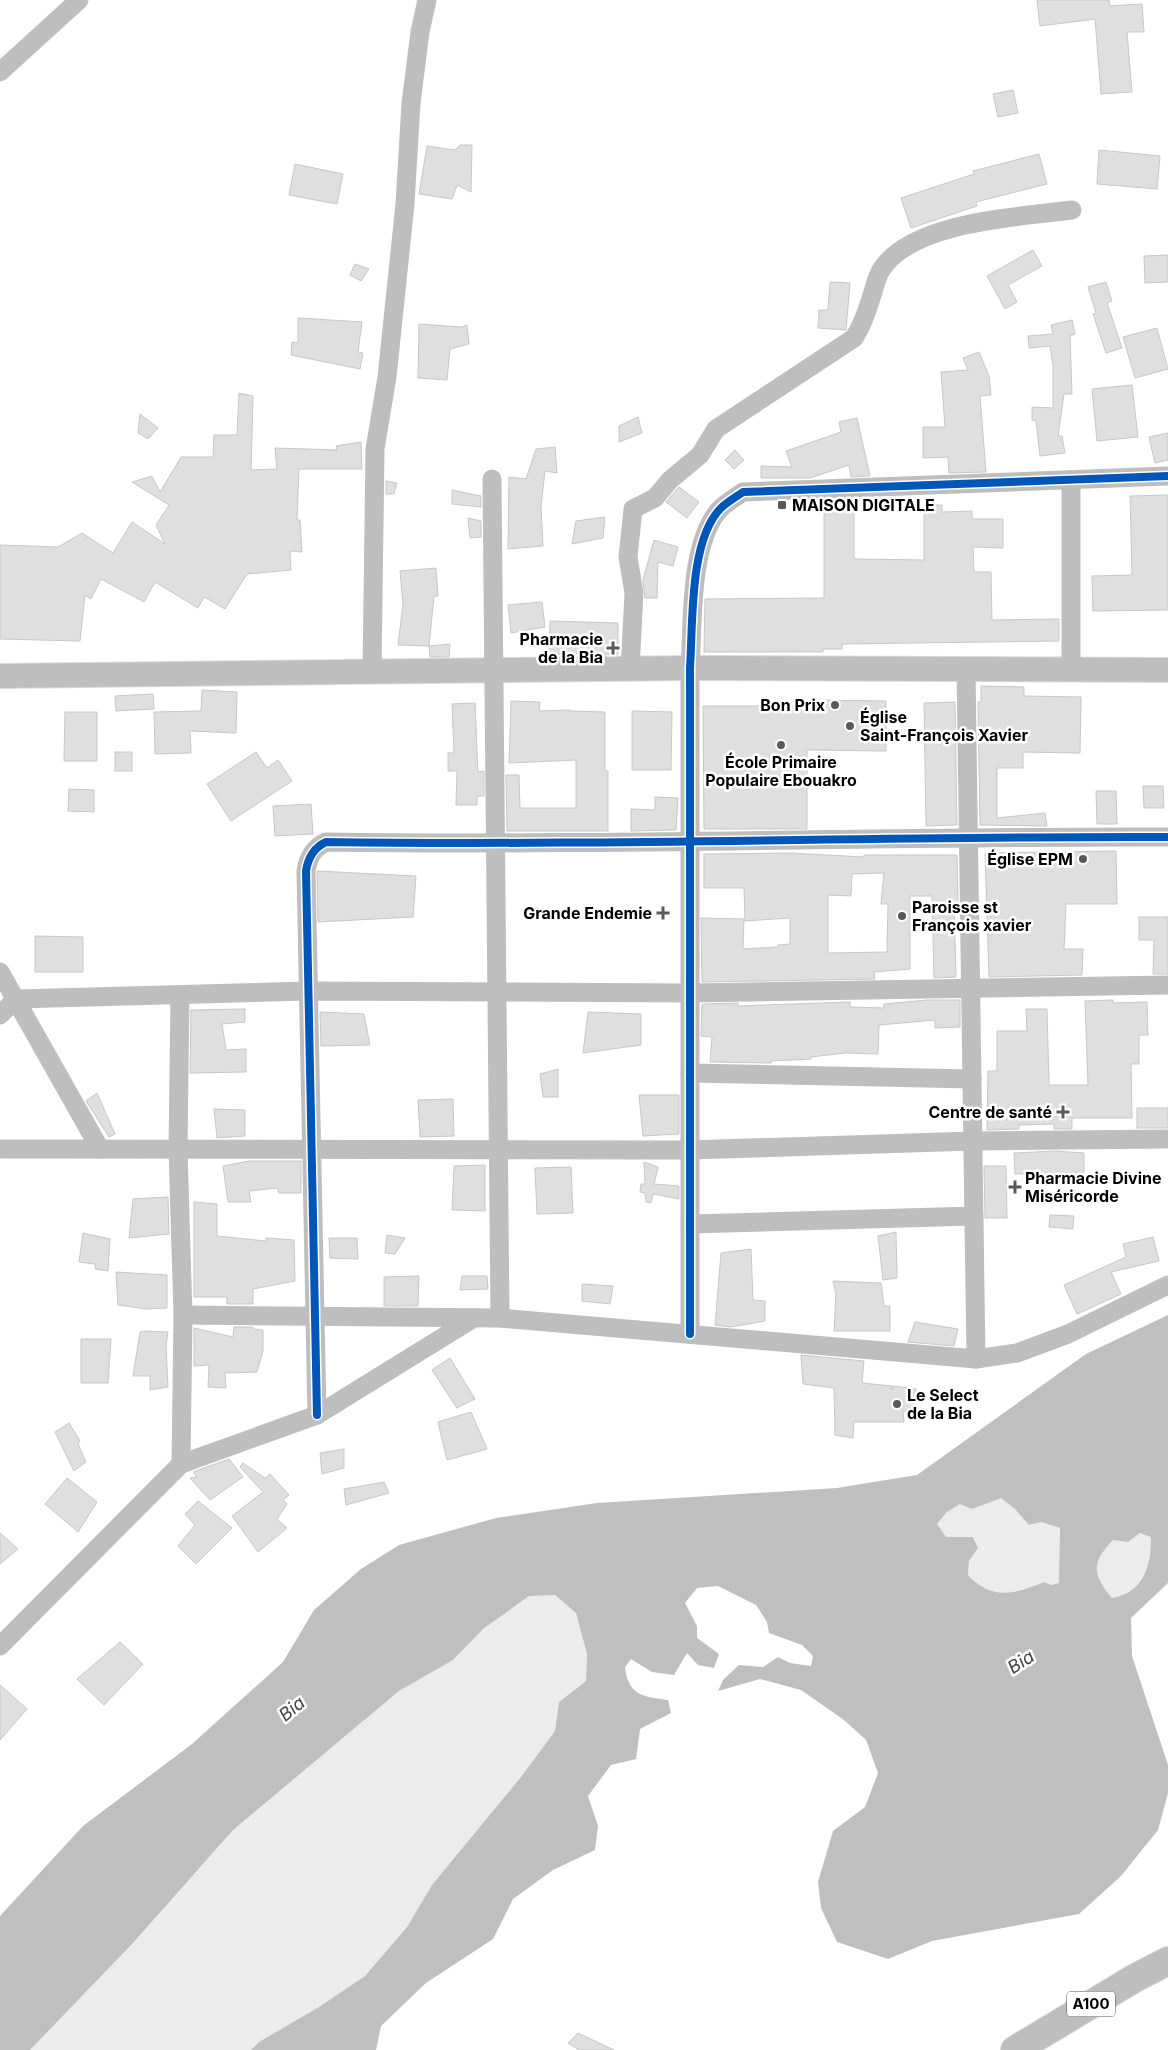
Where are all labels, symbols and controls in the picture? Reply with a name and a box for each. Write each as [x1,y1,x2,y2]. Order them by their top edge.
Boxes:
place label: MAISON DIGITALE [792,495,935,515]
marker: MAISON DIGITALE [776,499,788,511]
place label: Pharmacie de la Bia [520,629,603,667]
marker: Pharmacie de la Bia [607,642,619,654]
place label: Bon Prix [760,695,825,715]
marker: Bon Prix [829,699,841,711]
place label: Église Saint-François Xavier [860,707,1028,745]
marker: Église Saint-François Xavier [844,720,856,732]
marker: École Primaire Populaire Ebouakro [775,739,787,751]
place label: École Primaire Populaire Ebouakro [705,752,857,790]
place label: Église EPM [987,849,1073,869]
marker: Église EPM [1077,853,1089,865]
place label: Paroisse st François xavier [912,897,1032,935]
place label: Grande Endemie [523,903,652,923]
marker: Grande Endemie [656,906,670,920]
marker: Paroisse st François xavier [896,910,908,922]
place label: Centre de santé [929,1102,1052,1122]
marker: Centre de santé [1056,1105,1070,1119]
place label: Pharmacie Divine Miséricorde [1025,1168,1162,1206]
marker: Pharmacie Divine Miséricorde [1009,1181,1021,1193]
place label: Le Select de la Bia [907,1385,979,1423]
marker: Le Select de la Bia [891,1398,903,1410]
water label: Bia [1004,1645,1038,1678]
water label: Bia [275,1692,309,1725]
road number: A100 [1067,1992,1115,2016]

